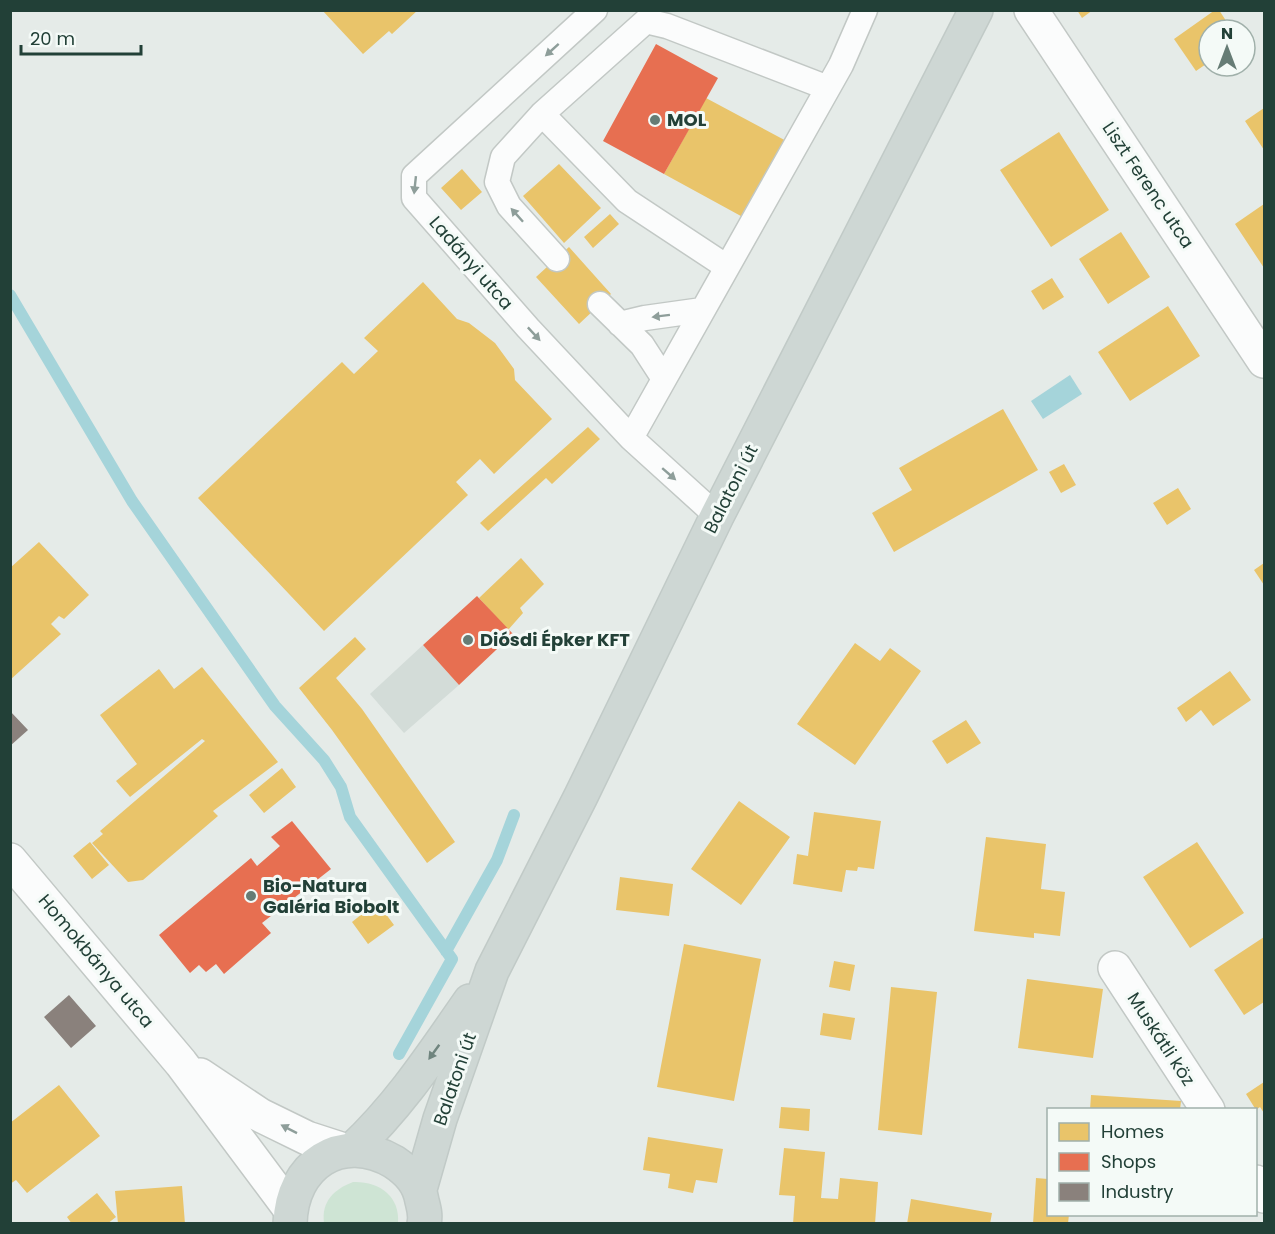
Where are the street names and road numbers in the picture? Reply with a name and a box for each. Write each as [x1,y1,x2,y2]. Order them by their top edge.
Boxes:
street label: Liszt Ferenc utca [1097,117,1200,253]
street label: Ladányi utca [424,211,519,315]
street label: Balatoni út [697,440,764,538]
street label: Homokbánya utca [33,889,160,1033]
street label: Muskátli köz [1122,987,1201,1090]
street label: Balatoni út [427,1029,482,1129]

